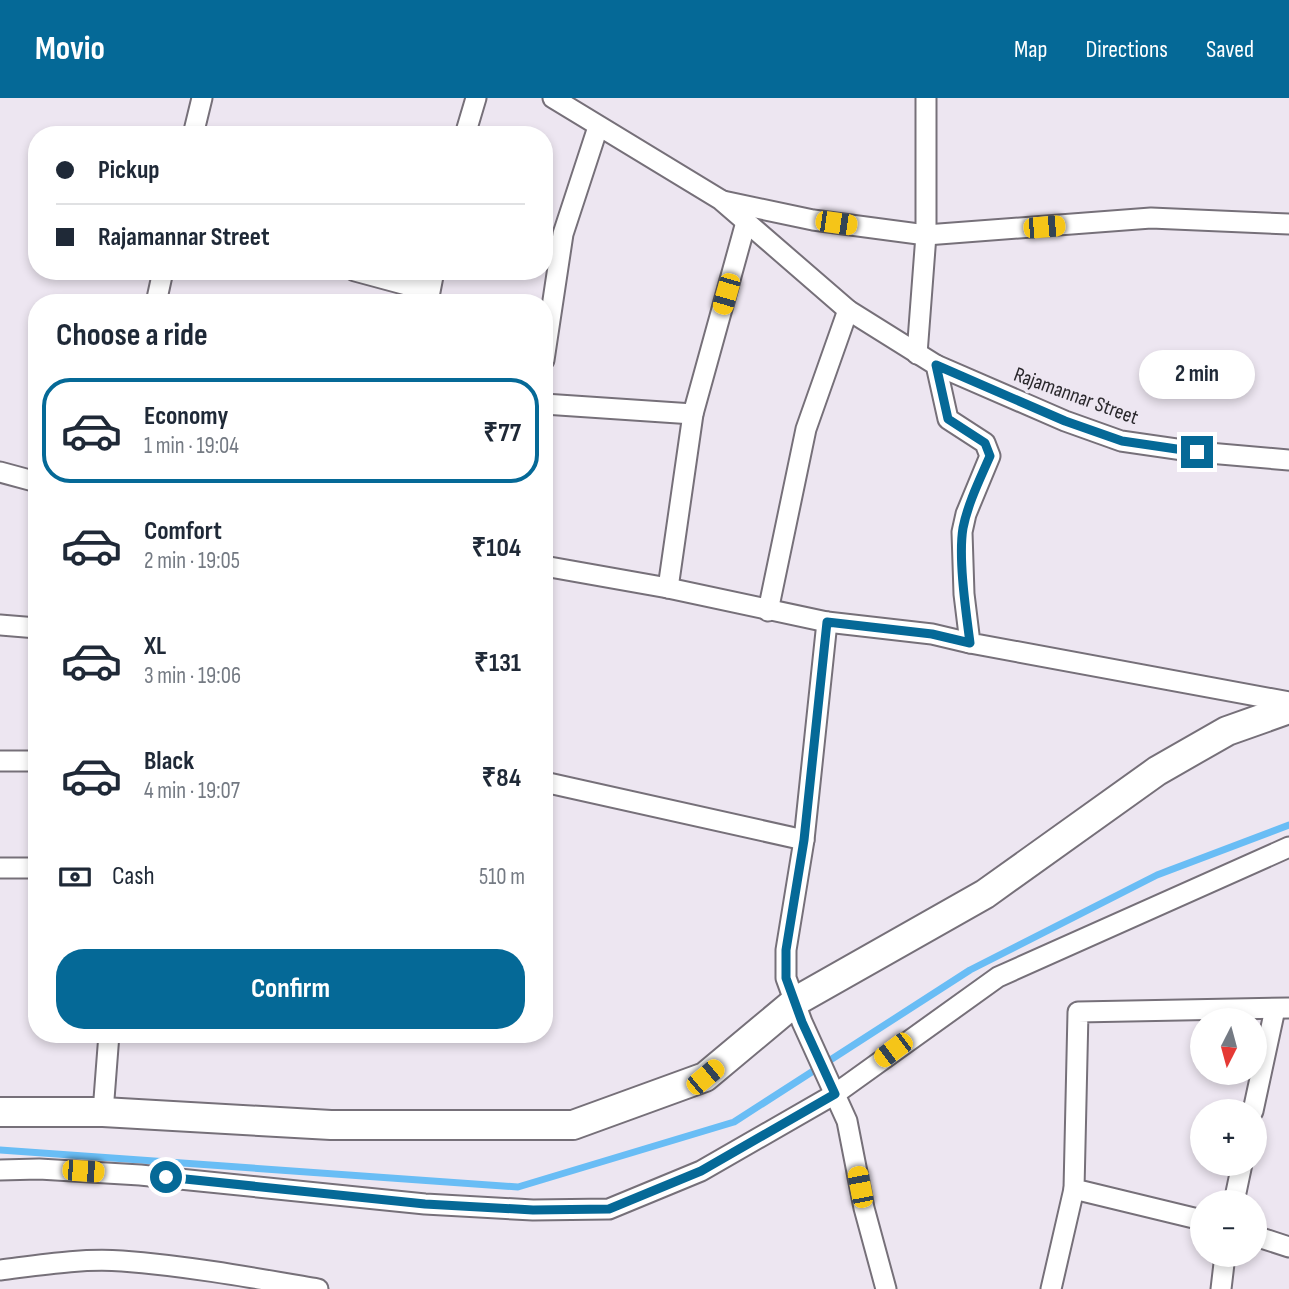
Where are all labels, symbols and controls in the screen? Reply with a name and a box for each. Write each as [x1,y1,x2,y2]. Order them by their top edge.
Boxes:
text: Movio [35,29,105,69]
text: Map [1014,35,1047,64]
text: Directions [1085,35,1168,64]
text: Saved [1206,35,1254,64]
text: Pickup [98,155,160,186]
car [814,210,859,236]
car [1023,215,1066,239]
text: Rajamannar Street [98,222,270,253]
car [711,271,742,317]
text: Choose a ride [56,316,208,355]
callout: 2 min [1139,350,1255,400]
text: 2 min [1175,360,1219,388]
street label: Rajamannar Street [1010,362,1142,430]
icon: car [60,399,123,462]
text: Economy [144,401,228,432]
text: ₹77 [483,418,521,449]
text: 1 min · 19:04 [144,432,239,460]
route end [1181,436,1213,468]
icon: car [60,514,123,577]
text: Comfort [144,516,222,547]
text: ₹104 [471,533,521,564]
text: 2 min · 19:05 [144,547,240,575]
icon: car [60,629,123,692]
text: XL [144,631,166,662]
text: ₹131 [474,648,521,679]
text: 3 min · 19:06 [144,662,241,690]
icon: car [60,744,123,807]
text: Black [144,746,194,777]
text: ₹84 [481,763,521,794]
text: 4 min · 19:07 [144,777,240,805]
icon: cash [56,858,94,896]
text: Cash [112,861,155,892]
text: 510 m [479,863,525,891]
button: Confirm [56,949,525,1029]
north arrow [1190,1008,1267,1085]
map controls [1190,1008,1267,1267]
car [870,1029,917,1071]
car [683,1055,728,1099]
button: + [1190,1099,1267,1176]
car [62,1159,105,1183]
route start [150,1161,182,1193]
car [846,1164,875,1210]
button: − [1190,1190,1267,1267]

